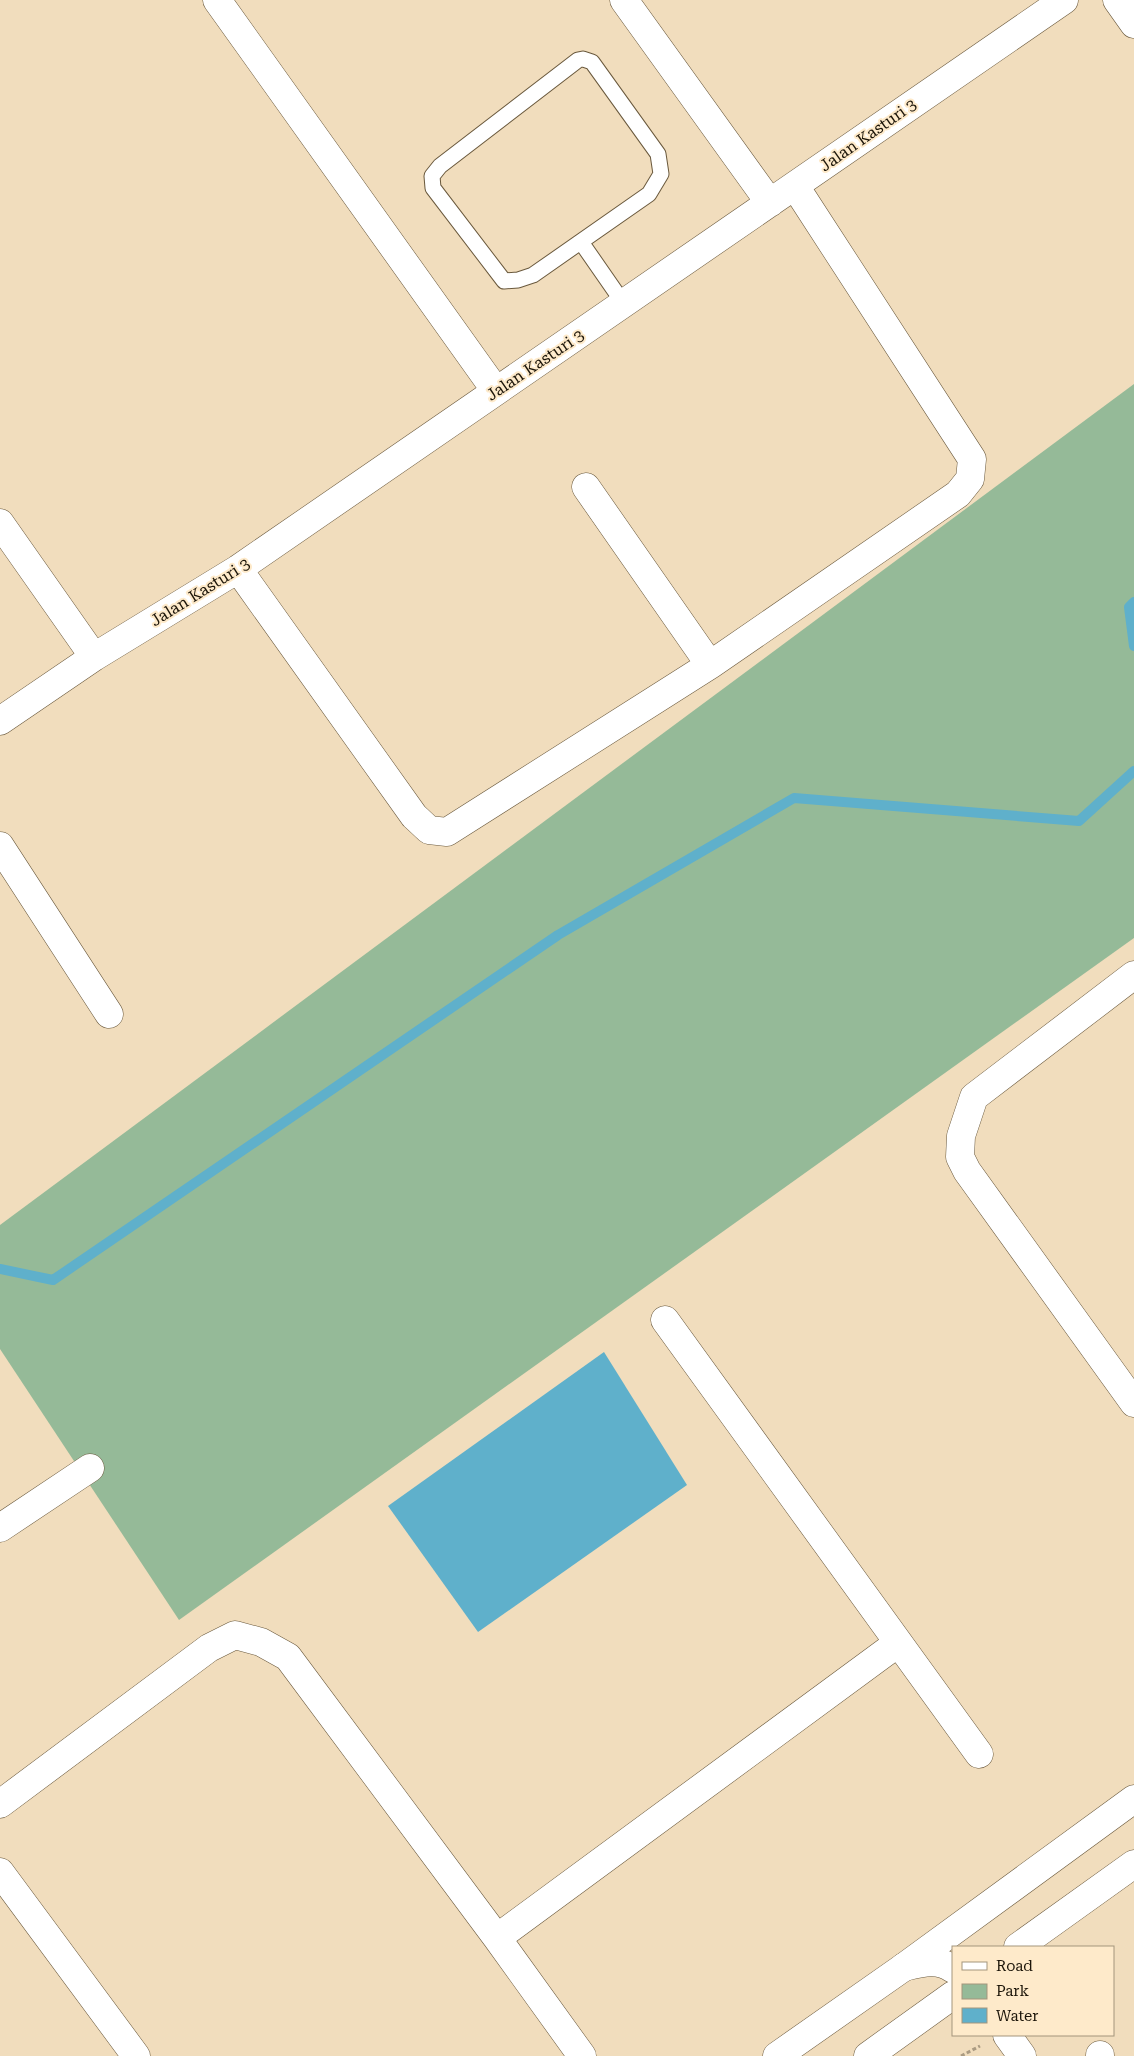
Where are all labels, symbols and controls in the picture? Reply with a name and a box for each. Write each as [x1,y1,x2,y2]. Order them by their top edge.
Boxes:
street label: Jalan Kasturi 3 [816,95,920,175]
street label: Jalan Kasturi 3 [483,325,587,405]
street label: Jalan Kasturi 3 [147,554,253,630]
legend [952,1946,1114,2036]
text: Road [996,1957,1033,1975]
text: Park [996,1982,1030,2000]
text: Water [996,2007,1038,2025]

